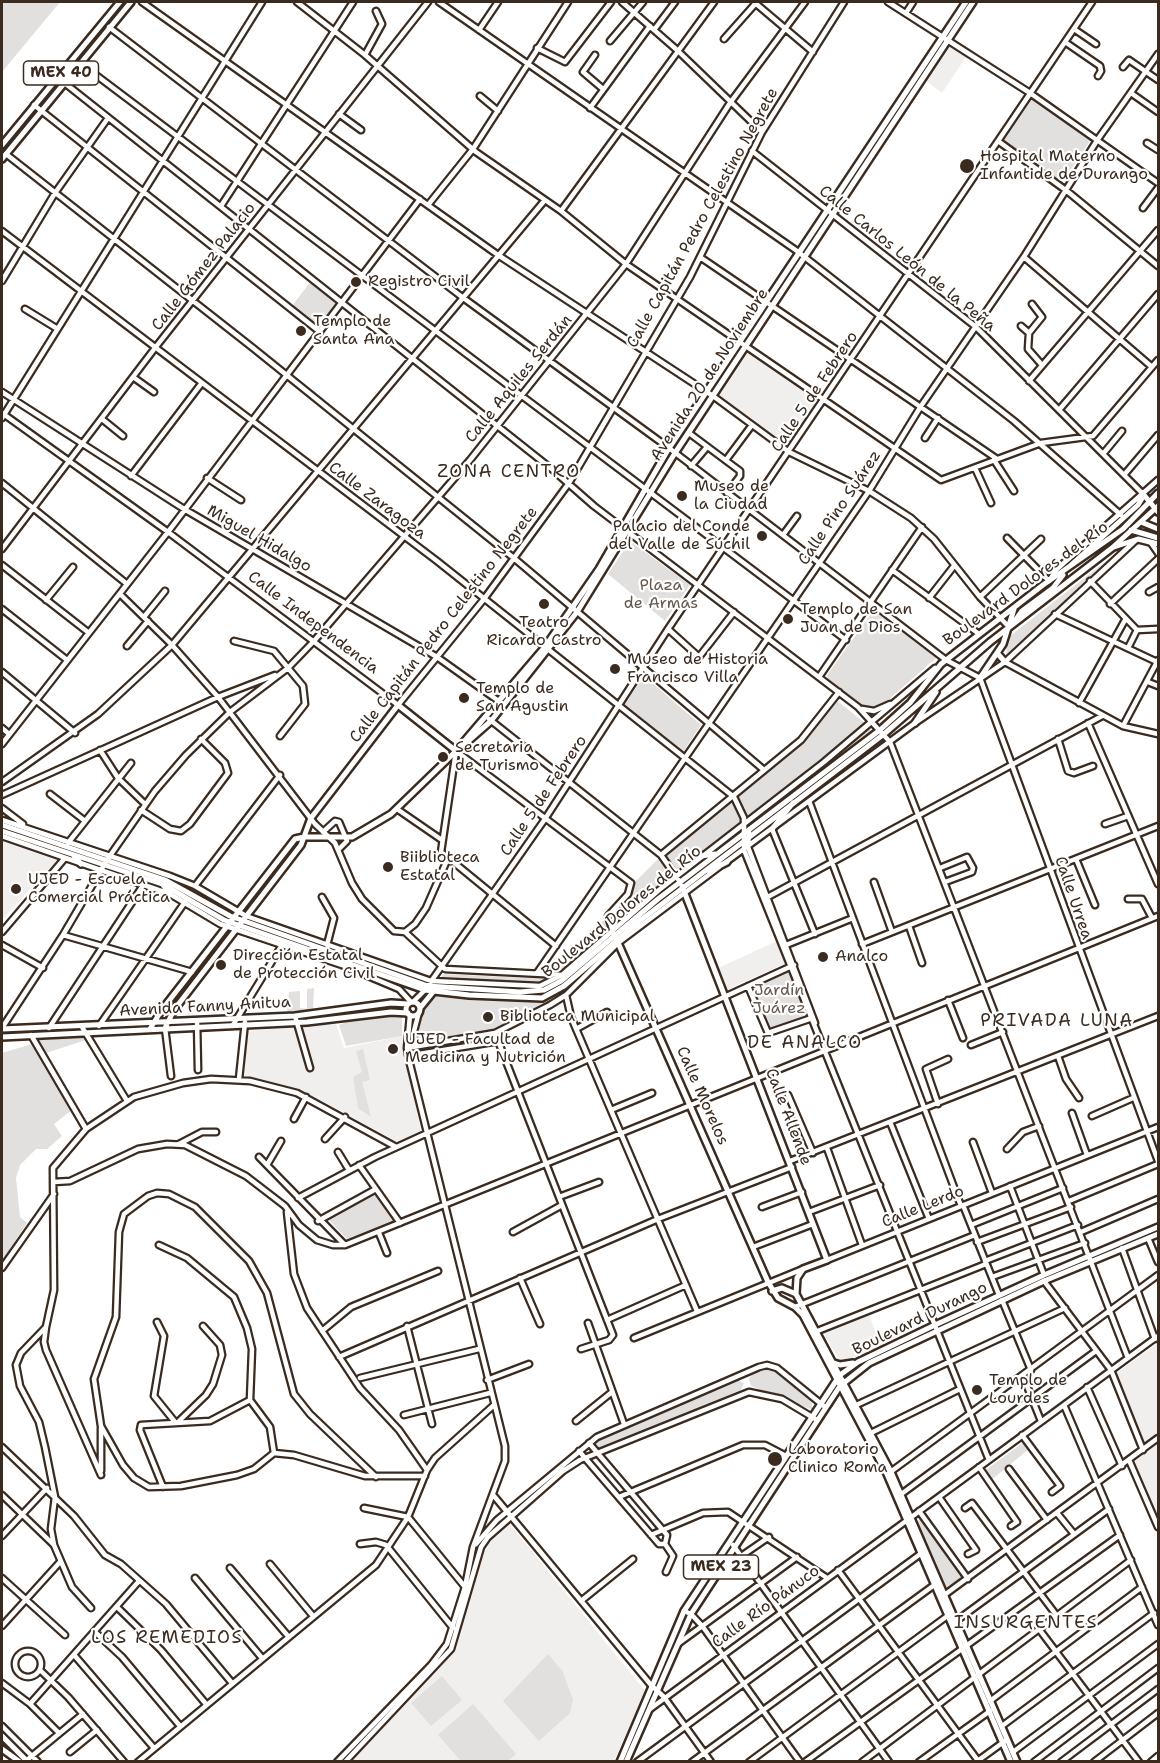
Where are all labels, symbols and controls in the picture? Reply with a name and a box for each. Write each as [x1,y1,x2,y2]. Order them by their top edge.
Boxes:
road number: MEX 40 [23,61,98,85]
street label: Calle Capitán Pedro Celestino Negrete [623,85,783,351]
place label: Hospital Materno Infantide de Durango [980,147,1148,185]
marker: Hospital Materno Infantide de Durango [958,157,976,175]
street label: Calle Carlos León de la Peña [815,182,999,336]
street label: Calle Gómez Palacio [148,199,260,335]
place label: Registro Civil [368,272,470,292]
marker: Registro Civil [349,275,363,289]
street label: Avenida 20 de Noviembre [647,285,773,465]
street label: Calle Aquiles Serdán [461,311,577,447]
place label: Templo de Santa Ana [313,312,394,350]
marker: Templo de Santa Ana [294,324,308,338]
street label: Calle 5 de Febrero [767,328,863,456]
street label: Calle Pino Suárez [795,447,885,569]
street label: Calle Zaragoza [325,458,429,544]
district label: ZONA CENTRO [437,461,581,483]
place label: Museo de la Ciudad [694,477,769,515]
marker: Museo de la Ciudad [675,489,689,503]
street label: Miguel Hidalgo [203,501,315,577]
street label: Calle Capitán Pedro Celestino Negrete [346,503,542,747]
place label: Palacio del Conde del Valle de Súchil [609,517,750,555]
street label: Boulevard Dolores del Río [940,518,1112,650]
marker: Palacio del Conde del Valle de Súchil [755,529,769,543]
street label: Calle Independencia [244,568,382,678]
park label: Plaza de Armas [624,576,698,614]
marker: Teatro Ricardo Castro [537,597,551,611]
place label: Templo de San Juan de Dios [800,600,912,638]
marker: Templo de San Juan de Dios [781,612,795,626]
place label: Teatro Ricardo Castro [486,613,602,651]
place label: Museo de Historia Francisco Villa [627,650,768,688]
marker: Museo de Historia Francisco Villa [608,662,622,676]
place label: Templo de San Agustin [476,679,569,717]
marker: Templo de San Agustin [457,691,471,705]
street label: Calle 5 de Febrero [496,732,592,860]
place label: Secretaria de Turismo [455,738,539,776]
marker: Secretaria de Turismo [436,750,450,764]
street label: Boulevard Dolores del Río [538,842,706,982]
place label: Biiblioteca Estatal [400,848,480,886]
street label: Calle Urrea [1050,854,1096,942]
marker: Biiblioteca Estatal [381,860,395,874]
place label: UJED - Escuela Comercial Práctica [28,870,170,908]
marker: UJED - Escuela Comercial Práctica [9,882,23,896]
place label: Dirección Estatal de Protección Civil [233,946,375,984]
place label: Analco [835,947,888,967]
marker: Analco [816,950,830,964]
marker: Dirección Estatal de Protección Civil [214,958,228,972]
park label: Jardín Juárez [752,981,806,1019]
street label: Avenida Fanny Anitua [119,993,291,1021]
place label: Biblioteca Municipal [500,1007,655,1027]
marker: Biblioteca Municipal [481,1010,495,1024]
district label: PRIVADA LUNA [980,1010,1134,1032]
place label: UJED - Facultad de Medicina y Nutrición [405,1030,566,1068]
district label: DE ANALCO [747,1032,863,1054]
marker: UJED - Facultad de Medicina y Nutrición [386,1042,400,1056]
street label: Calle Morelos [672,1044,732,1148]
street label: Calle Allende [761,1066,815,1168]
street label: Calle Lerdo [879,1182,967,1232]
street label: Boulevard Durango [849,1278,991,1360]
place label: Templo de Lourdes [989,1371,1067,1409]
marker: Templo de Lourdes [970,1383,984,1397]
place label: Laboratorio Clinico Roma [788,1440,887,1478]
marker: Laboratorio Clinico Roma [766,1450,784,1468]
road number: MEX 23 [684,1555,758,1579]
street label: Calle Río Pánuco [708,1561,824,1653]
district label: INSURGENTES [954,1612,1098,1634]
district label: LOS REMEDIOS [91,1627,243,1649]

